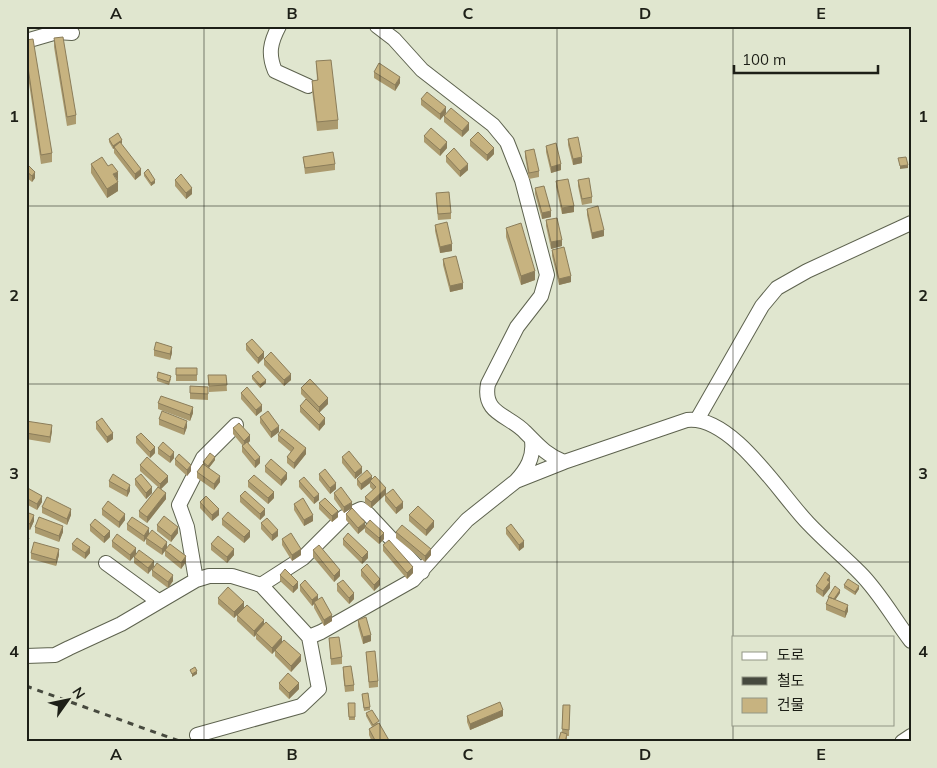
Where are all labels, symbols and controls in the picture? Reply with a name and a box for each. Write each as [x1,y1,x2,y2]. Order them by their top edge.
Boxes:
text: A [110,3,122,23]
text: B [286,3,298,23]
text: C [463,3,474,23]
text: D [639,3,651,23]
text: E [816,3,826,23]
scale bar [734,42,878,74]
text: 100 m [742,50,786,69]
text: 1 [9,106,19,126]
text: 1 [918,106,928,126]
text: 2 [9,285,19,305]
text: 2 [918,285,928,305]
text: 3 [9,463,19,483]
text: 3 [918,463,928,483]
legend [732,636,894,726]
text: 4 [9,641,19,661]
text: 4 [918,641,928,661]
text: 도로 [777,645,805,664]
text: 철도 [777,671,805,690]
north arrow [42,676,92,726]
text: N [68,684,89,702]
text: 건물 [777,695,805,714]
text: A [110,744,122,764]
text: B [286,744,298,764]
text: C [463,744,474,764]
text: D [639,744,651,764]
text: E [816,744,826,764]

